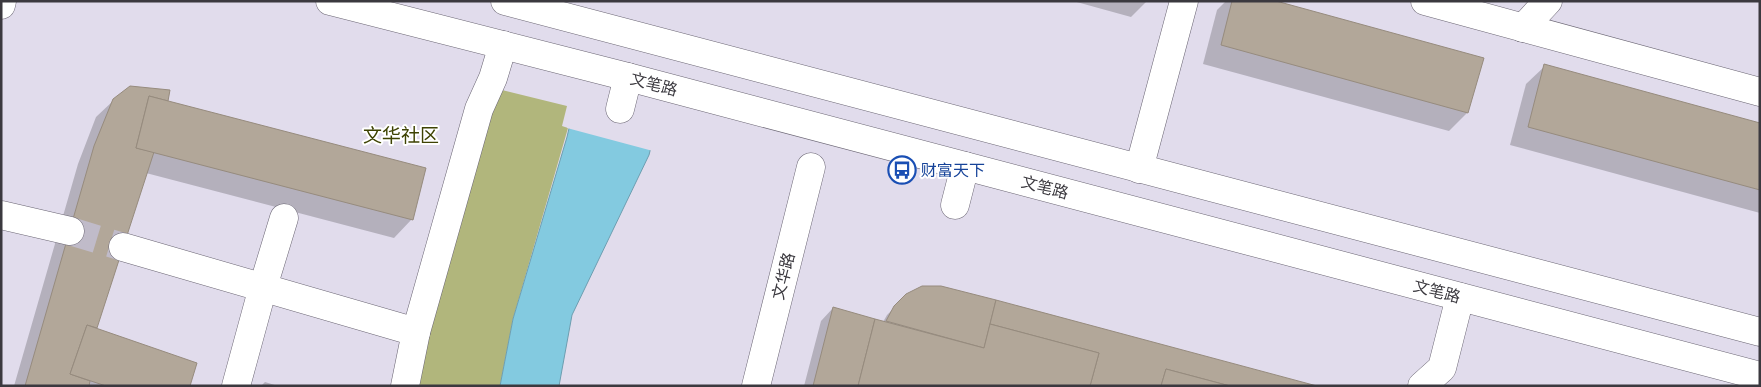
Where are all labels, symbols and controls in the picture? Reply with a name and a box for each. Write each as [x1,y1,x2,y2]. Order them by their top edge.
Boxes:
street label: 文笔路 [627,67,680,103]
district label: 文华社区 [363,122,439,151]
bus stop icon: 财富天下 [887,155,917,185]
place label: 财富天下 [921,159,985,183]
street label: 文笔路 [1018,170,1071,206]
street label: 文华路 [767,250,801,302]
street label: 文笔路 [1410,274,1463,310]

